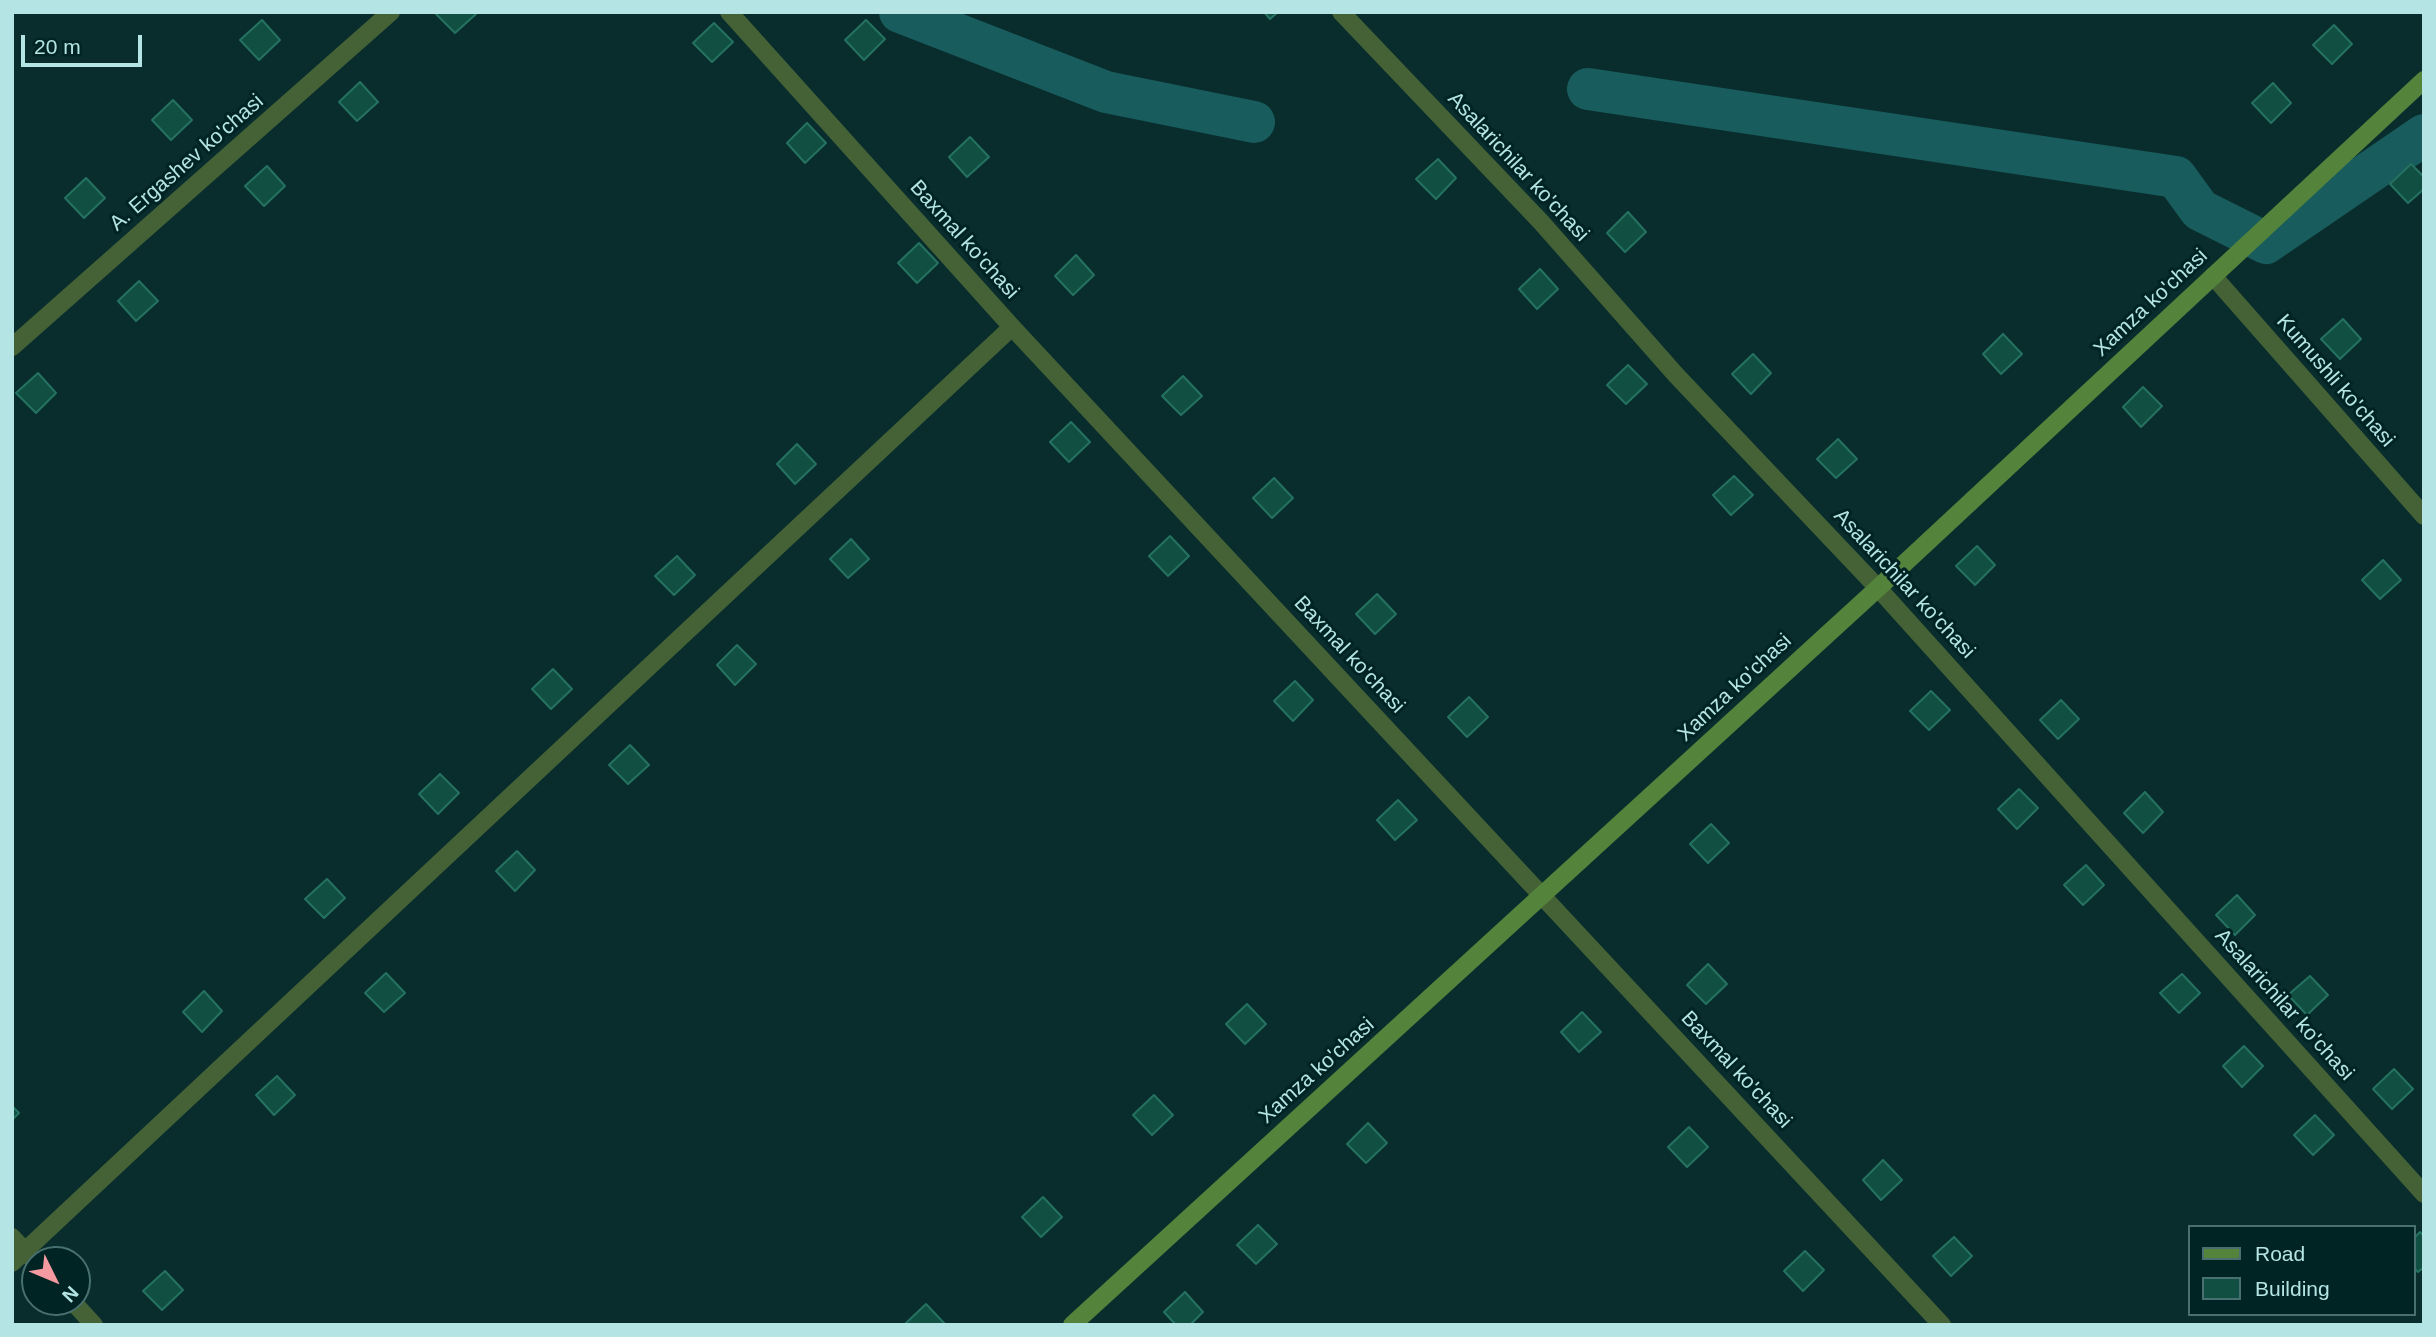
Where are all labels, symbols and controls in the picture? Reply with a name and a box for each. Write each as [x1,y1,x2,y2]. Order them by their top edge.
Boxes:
scale bar [24,21,145,65]
text: 20 m [34,35,81,58]
street label: Asalarichilar ko'chasi [1442,87,1594,247]
street label: A. Ergashev ko'chasi [105,89,269,237]
street label: Baxmal ko'chasi [904,175,1024,305]
street label: Xamza ko'chasi [2089,244,2213,362]
street label: Kumushli ko'chasi [2271,310,2399,452]
street label: Asalarichilar ko'chasi [1828,504,1980,664]
street label: Baxmal ko'chasi [1288,591,1410,719]
street label: Xamza ko'chasi [1673,629,1797,747]
street label: Asalarichilar ko'chasi [2209,924,2359,1086]
street label: Baxmal ko'chasi [1675,1006,1797,1134]
street label: Xamza ko'chasi [1254,1013,1380,1129]
legend [2188,1225,2415,1316]
text: Road [2255,1242,2305,1265]
north arrow [21,1246,91,1316]
text: Building [2255,1277,2330,1300]
text: N [58,1282,83,1306]

